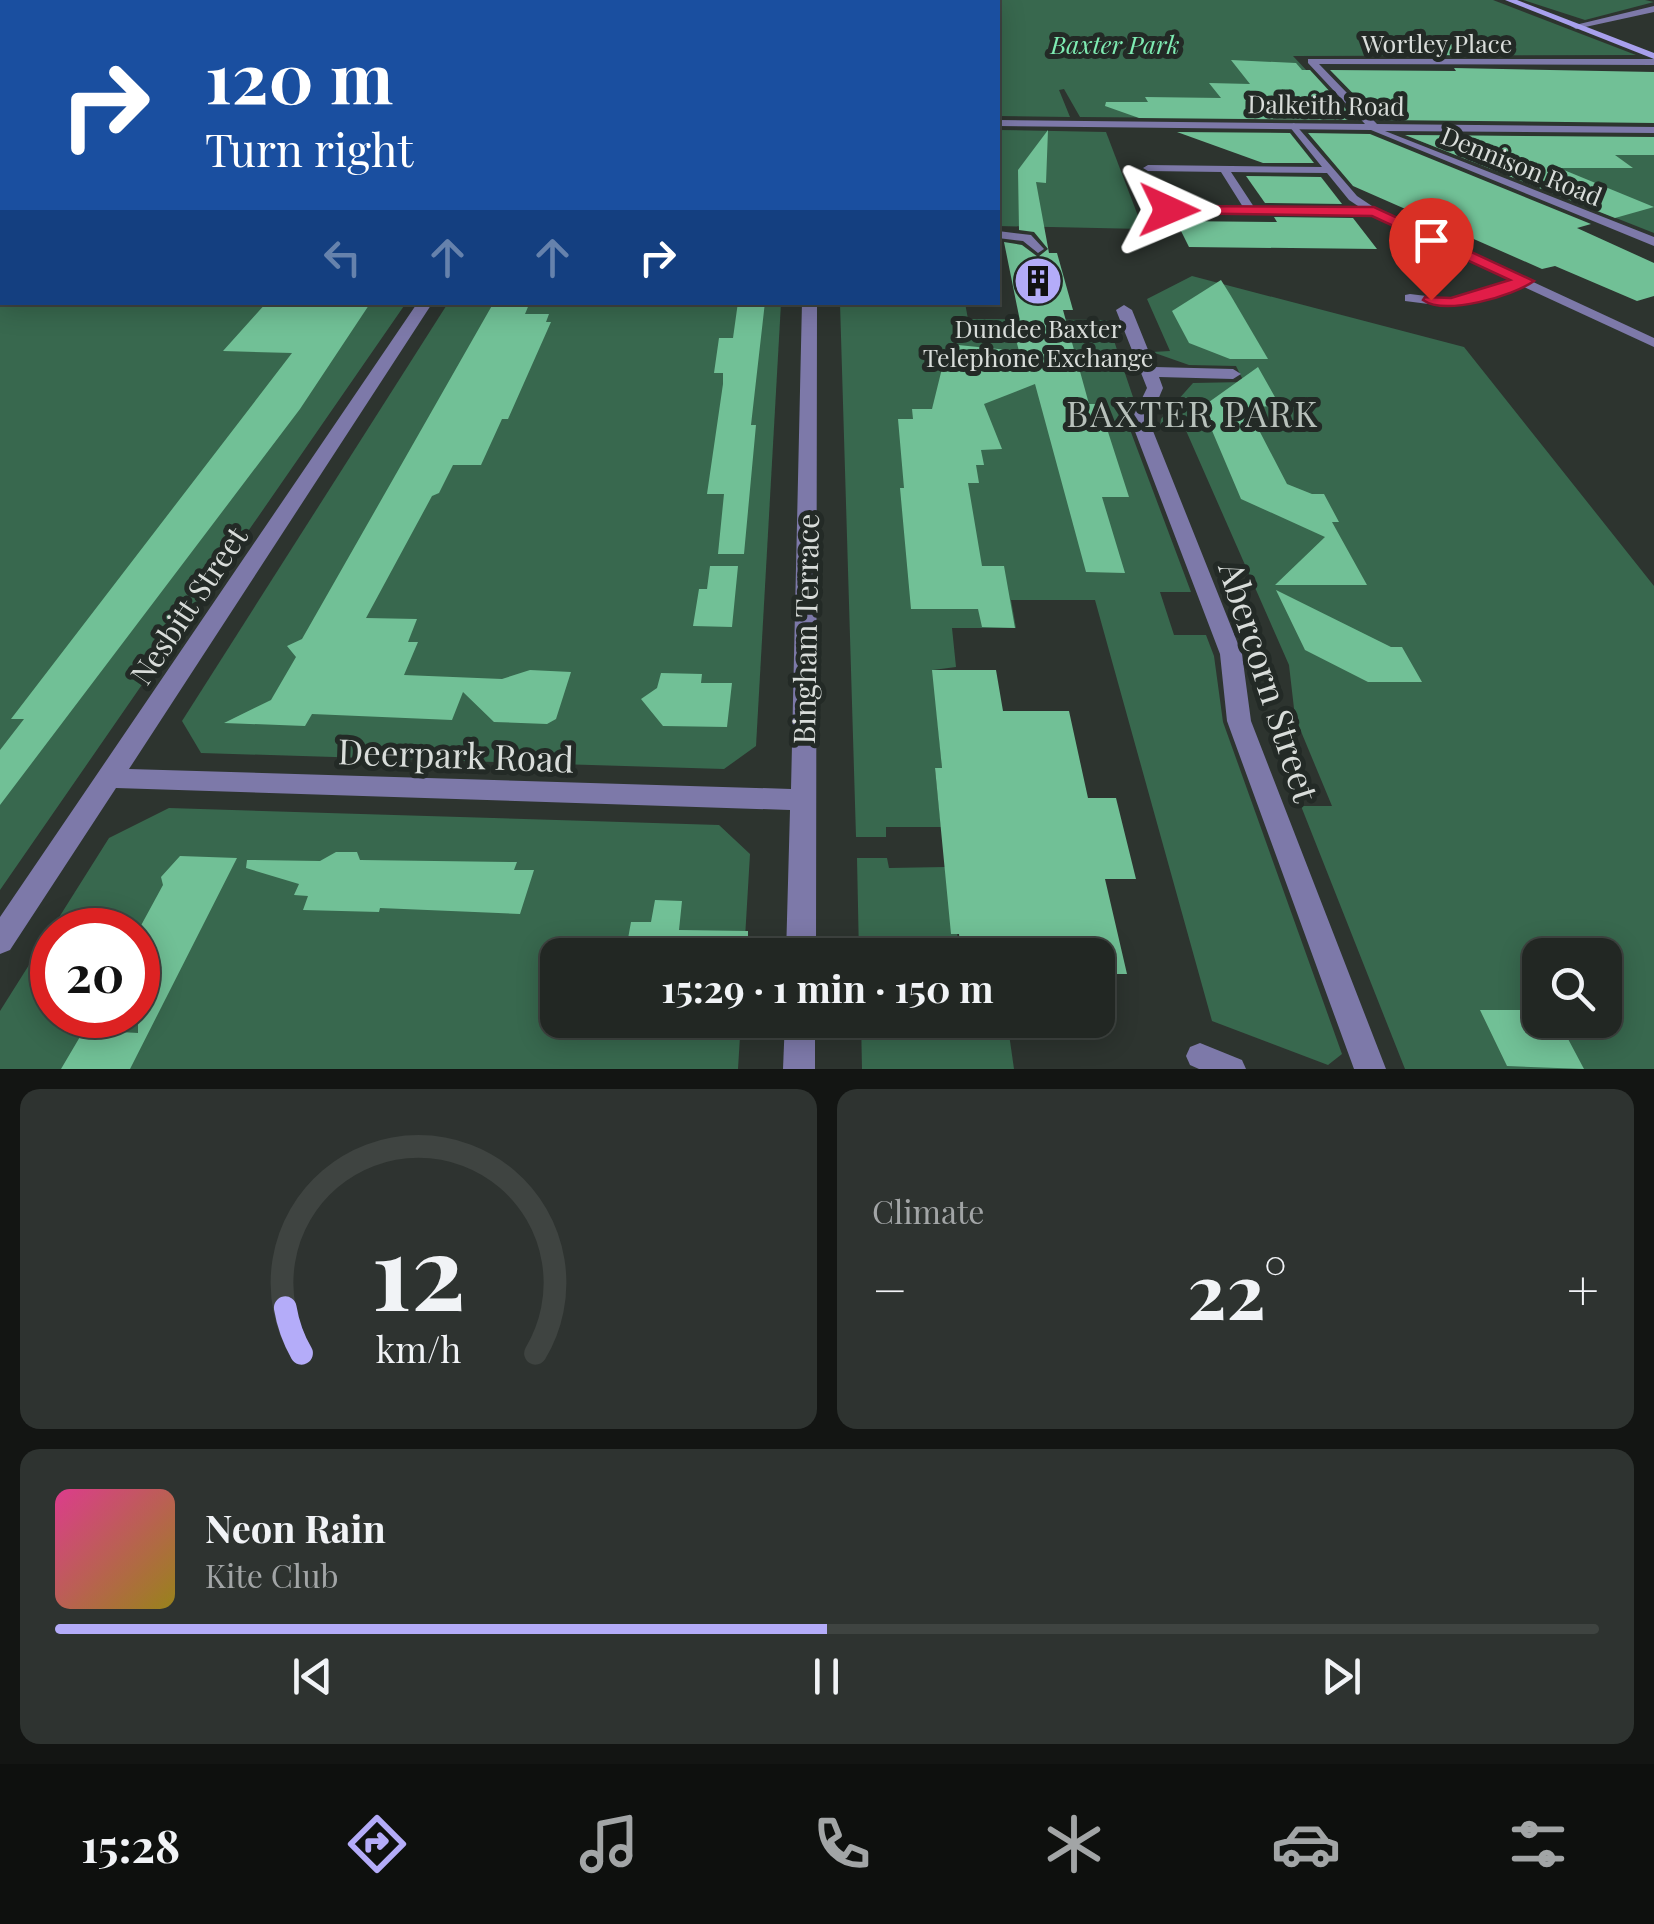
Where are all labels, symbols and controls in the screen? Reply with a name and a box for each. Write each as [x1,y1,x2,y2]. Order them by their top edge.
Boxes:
street label: Wortley Place [1361,26,1512,59]
park label: Baxter Park [1049,27,1180,60]
text: 120 m [205,28,393,122]
icon: right [40,40,170,170]
street label: Dalkeith Road [1247,86,1405,122]
text: Turn right [205,118,413,178]
street label: Dennison Road [1437,118,1607,212]
position arrow [1117,158,1221,262]
pin [1389,198,1474,301]
icon: arrive [1404,213,1459,268]
icon: left [315,230,370,285]
icon: ahead [420,230,475,285]
icon: ahead [525,230,580,285]
icon: right [630,230,685,285]
building icon: Dundee Baxter Telephone Exchange [1012,255,1064,307]
place label: Dundee Baxter Telephone Exchange [923,311,1153,373]
district label: BAXTER PARK [1066,389,1320,436]
street label: Bingham Terrace [783,513,827,745]
street label: Nesbitt Street [120,518,256,692]
street label: Abercorn Street [1209,554,1331,808]
street label: Deerpark Road [337,726,575,782]
speed limit sign: 20 [30,908,160,1038]
map controls [1522,938,1622,1038]
button: search [1522,938,1622,1038]
text: 15:29 · 1 min · 150 m [661,962,994,1013]
text: Climate [872,1189,984,1232]
text: 12 [371,1198,466,1337]
text: 22° [1187,1238,1287,1338]
text: − [872,1251,908,1325]
text: + [1567,1251,1599,1325]
text: km/h [376,1324,461,1372]
text: Neon Rain [205,1502,386,1553]
text: Kite Club [205,1553,339,1596]
icon: previous [285,1649,340,1704]
icon: pause [799,1649,854,1704]
icon: next [1314,1649,1369,1704]
icon: directions [342,1809,412,1879]
icon: music [574,1809,644,1879]
icon: phone [807,1809,877,1879]
icon: climate [1039,1809,1109,1879]
icon: car [1271,1809,1341,1879]
icon: filters [1503,1809,1573,1879]
text: 15:28 [81,1814,180,1874]

